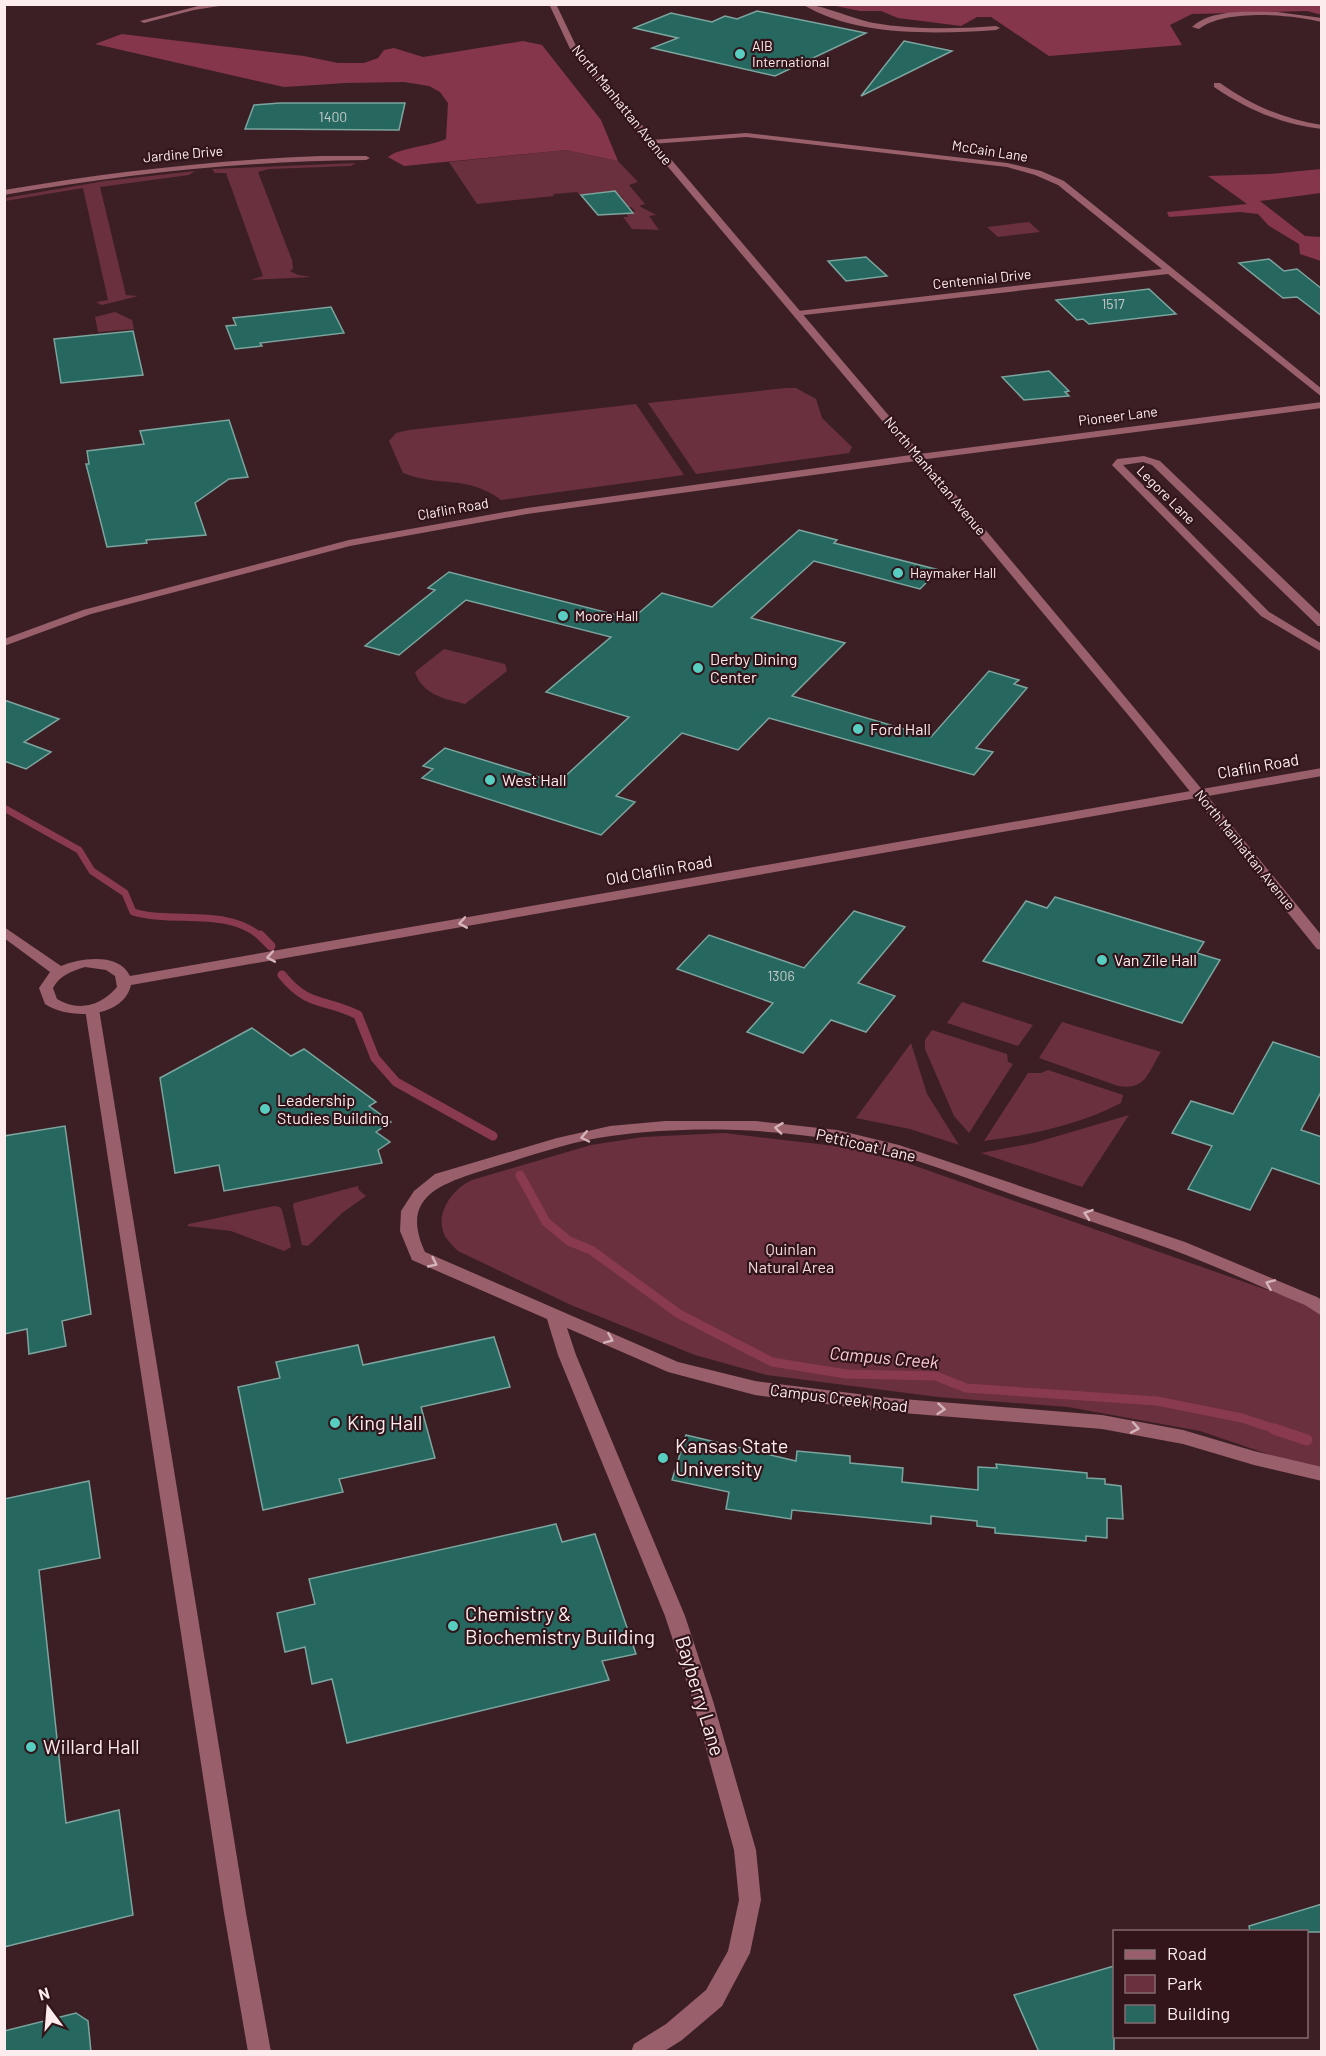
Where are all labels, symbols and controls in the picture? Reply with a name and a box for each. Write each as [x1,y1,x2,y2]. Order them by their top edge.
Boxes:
place label: AIB International [752,37,829,70]
street label: North Manhattan Avenue [569,41,676,168]
marker: AIB International [733,47,747,61]
house number: 1400 [319,108,347,125]
street label: McCain Lane [951,136,1029,165]
street label: Jardine Drive [142,142,224,165]
street label: Centennial Drive [932,265,1032,292]
house number: 1517 [1101,295,1125,312]
street label: Pioneer Lane [1077,402,1159,429]
street label: North Manhattan Avenue [881,413,990,538]
street label: Legore Lane [1134,462,1199,527]
street label: Claflin Road [416,494,490,523]
place label: Haymaker Hall [910,564,996,581]
marker: Haymaker Hall [891,566,905,580]
place label: Moore Hall [575,607,638,624]
marker: Moore Hall [556,609,570,623]
place label: Derby Dining Center [710,649,797,686]
marker: Derby Dining Center [691,661,705,675]
place label: Ford Hall [870,719,931,738]
marker: Ford Hall [851,722,865,736]
street label: Claflin Road [1216,749,1300,782]
place label: West Hall [502,770,566,789]
marker: West Hall [483,773,497,787]
street label: North Manhattan Avenue [1192,786,1299,913]
street label: Old Claflin Road [604,851,714,888]
one-way arrow [458,916,468,929]
one-way arrow [266,950,276,963]
place label: Van Zile Hall [1114,950,1197,969]
marker: Van Zile Hall [1095,953,1109,967]
house number: 1306 [767,967,795,984]
place label: Leadership Studies Building [277,1090,389,1127]
marker: Leadership Studies Building [258,1102,272,1116]
one-way arrow [775,1123,784,1135]
street label: Petticoat Lane [814,1124,918,1165]
one-way arrow [581,1129,591,1142]
one-way arrow [1083,1209,1094,1222]
park label: Quinlan Natural Area [748,1239,834,1276]
one-way arrow [427,1255,438,1267]
one-way arrow [1265,1279,1276,1291]
one-way arrow [602,1332,613,1344]
water label: Campus Creek [829,1341,940,1373]
street label: Campus Creek Road [769,1380,909,1415]
one-way arrow [937,1402,946,1415]
place label: King Hall [347,1410,422,1434]
marker: King Hall [328,1416,342,1430]
one-way arrow [1130,1421,1140,1434]
place label: Kansas State University [675,1433,788,1480]
marker: Kansas State University [656,1451,670,1465]
place label: Chemistry & Biochemistry Building [465,1601,655,1648]
marker: Chemistry & Biochemistry Building [446,1619,460,1633]
street label: Bayberry Lane [671,1633,731,1759]
place label: Willard Hall [43,1734,140,1758]
marker: Willard Hall [24,1740,38,1754]
legend [1113,1930,1308,2038]
text: Road [1167,1942,1207,1964]
text: Park [1167,1972,1202,1994]
north arrow [18,1978,78,2038]
text: N [36,1983,51,2004]
text: Building [1167,2002,1230,2024]

